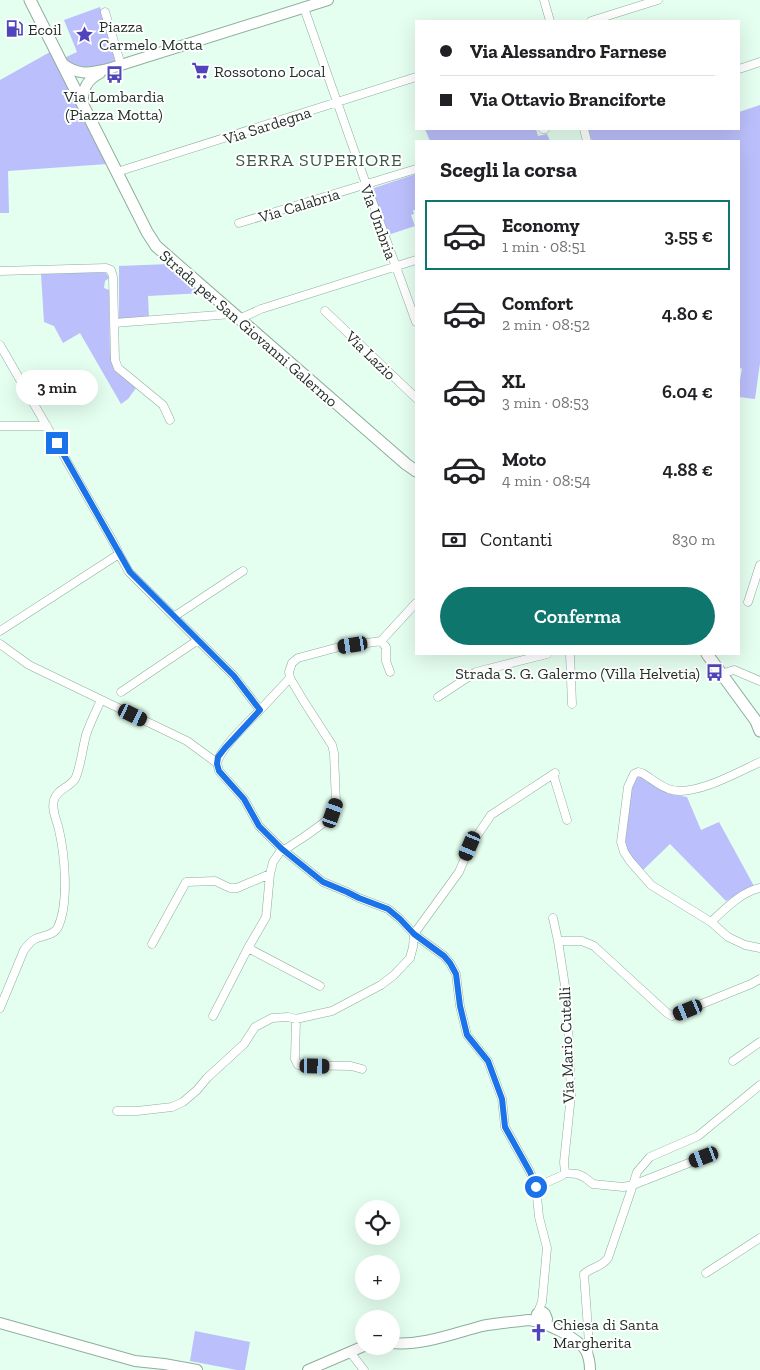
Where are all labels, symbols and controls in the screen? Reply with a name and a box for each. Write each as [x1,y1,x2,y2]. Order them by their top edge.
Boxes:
place label: Piazza Carmelo Motta [99,17,203,54]
fuel station icon: Ecoil [4,19,24,39]
place label: Ecoil [28,20,62,39]
place icon: Piazza Carmelo Motta [75,25,95,45]
text: Via Alessandro Farnese [470,40,666,63]
supermarket icon: Rossotono Local [190,61,210,81]
place label: Rossotono Local [214,62,326,81]
bus stop icon: Via Lombardia (Piazza Motta) [104,64,124,84]
place label: Via Lombardia (Piazza Motta) [63,87,165,124]
text: Via Ottavio Branciforte [470,88,666,111]
street label: Via Sardegna [220,102,314,149]
district label: SERRA SUPERIORE [235,149,403,171]
text: Scegli la corsa [440,156,577,183]
street label: Via Umbria [356,181,401,262]
street label: Via Calabria [256,184,342,227]
icon: car [442,213,487,258]
text: Economy [502,214,580,237]
text: 3.55 € [664,224,713,247]
text: 1 min · 08:51 [502,237,586,256]
street label: Strada per San Giovanni Galermo [156,246,342,411]
icon: car [442,291,487,336]
text: Comfort [502,292,573,315]
text: 4.80 € [662,302,713,325]
text: 2 min · 08:52 [502,315,590,334]
street label: Via Lazio [341,326,400,384]
icon: car [442,369,487,414]
callout: 3 min [16,370,98,406]
text: XL [502,370,525,393]
text: 3 min [37,378,77,397]
text: 6.04 € [662,380,713,403]
text: 3 min · 08:53 [502,393,589,412]
route end [46,432,68,454]
icon: car [442,447,487,492]
text: Moto [502,448,546,471]
text: 4.88 € [663,458,713,481]
text: 4 min · 08:54 [502,471,591,490]
icon: cash [440,526,468,554]
text: Contanti [480,528,552,551]
text: 830 m [672,530,715,549]
button: Conferma [440,587,715,645]
car [337,635,368,655]
bus stop icon: Strada S. G. Galermo (Villa Helvetia) [704,663,724,683]
place label: Strada S. G. Galermo (Villa Helvetia) [455,664,700,683]
car [116,702,149,728]
car [321,796,344,830]
car [457,829,482,863]
street label: Via Mario Cutelli [555,986,578,1104]
car [671,997,704,1023]
car [299,1058,330,1074]
car [687,1145,720,1169]
route start [525,1176,547,1198]
map controls [355,1200,400,1355]
button: locate [355,1200,400,1245]
button: + [355,1255,400,1300]
button: − [355,1310,400,1355]
place label: Chiesa di Santa Margherita [553,1315,659,1352]
church icon: Chiesa di Santa Margherita [529,1323,549,1343]

